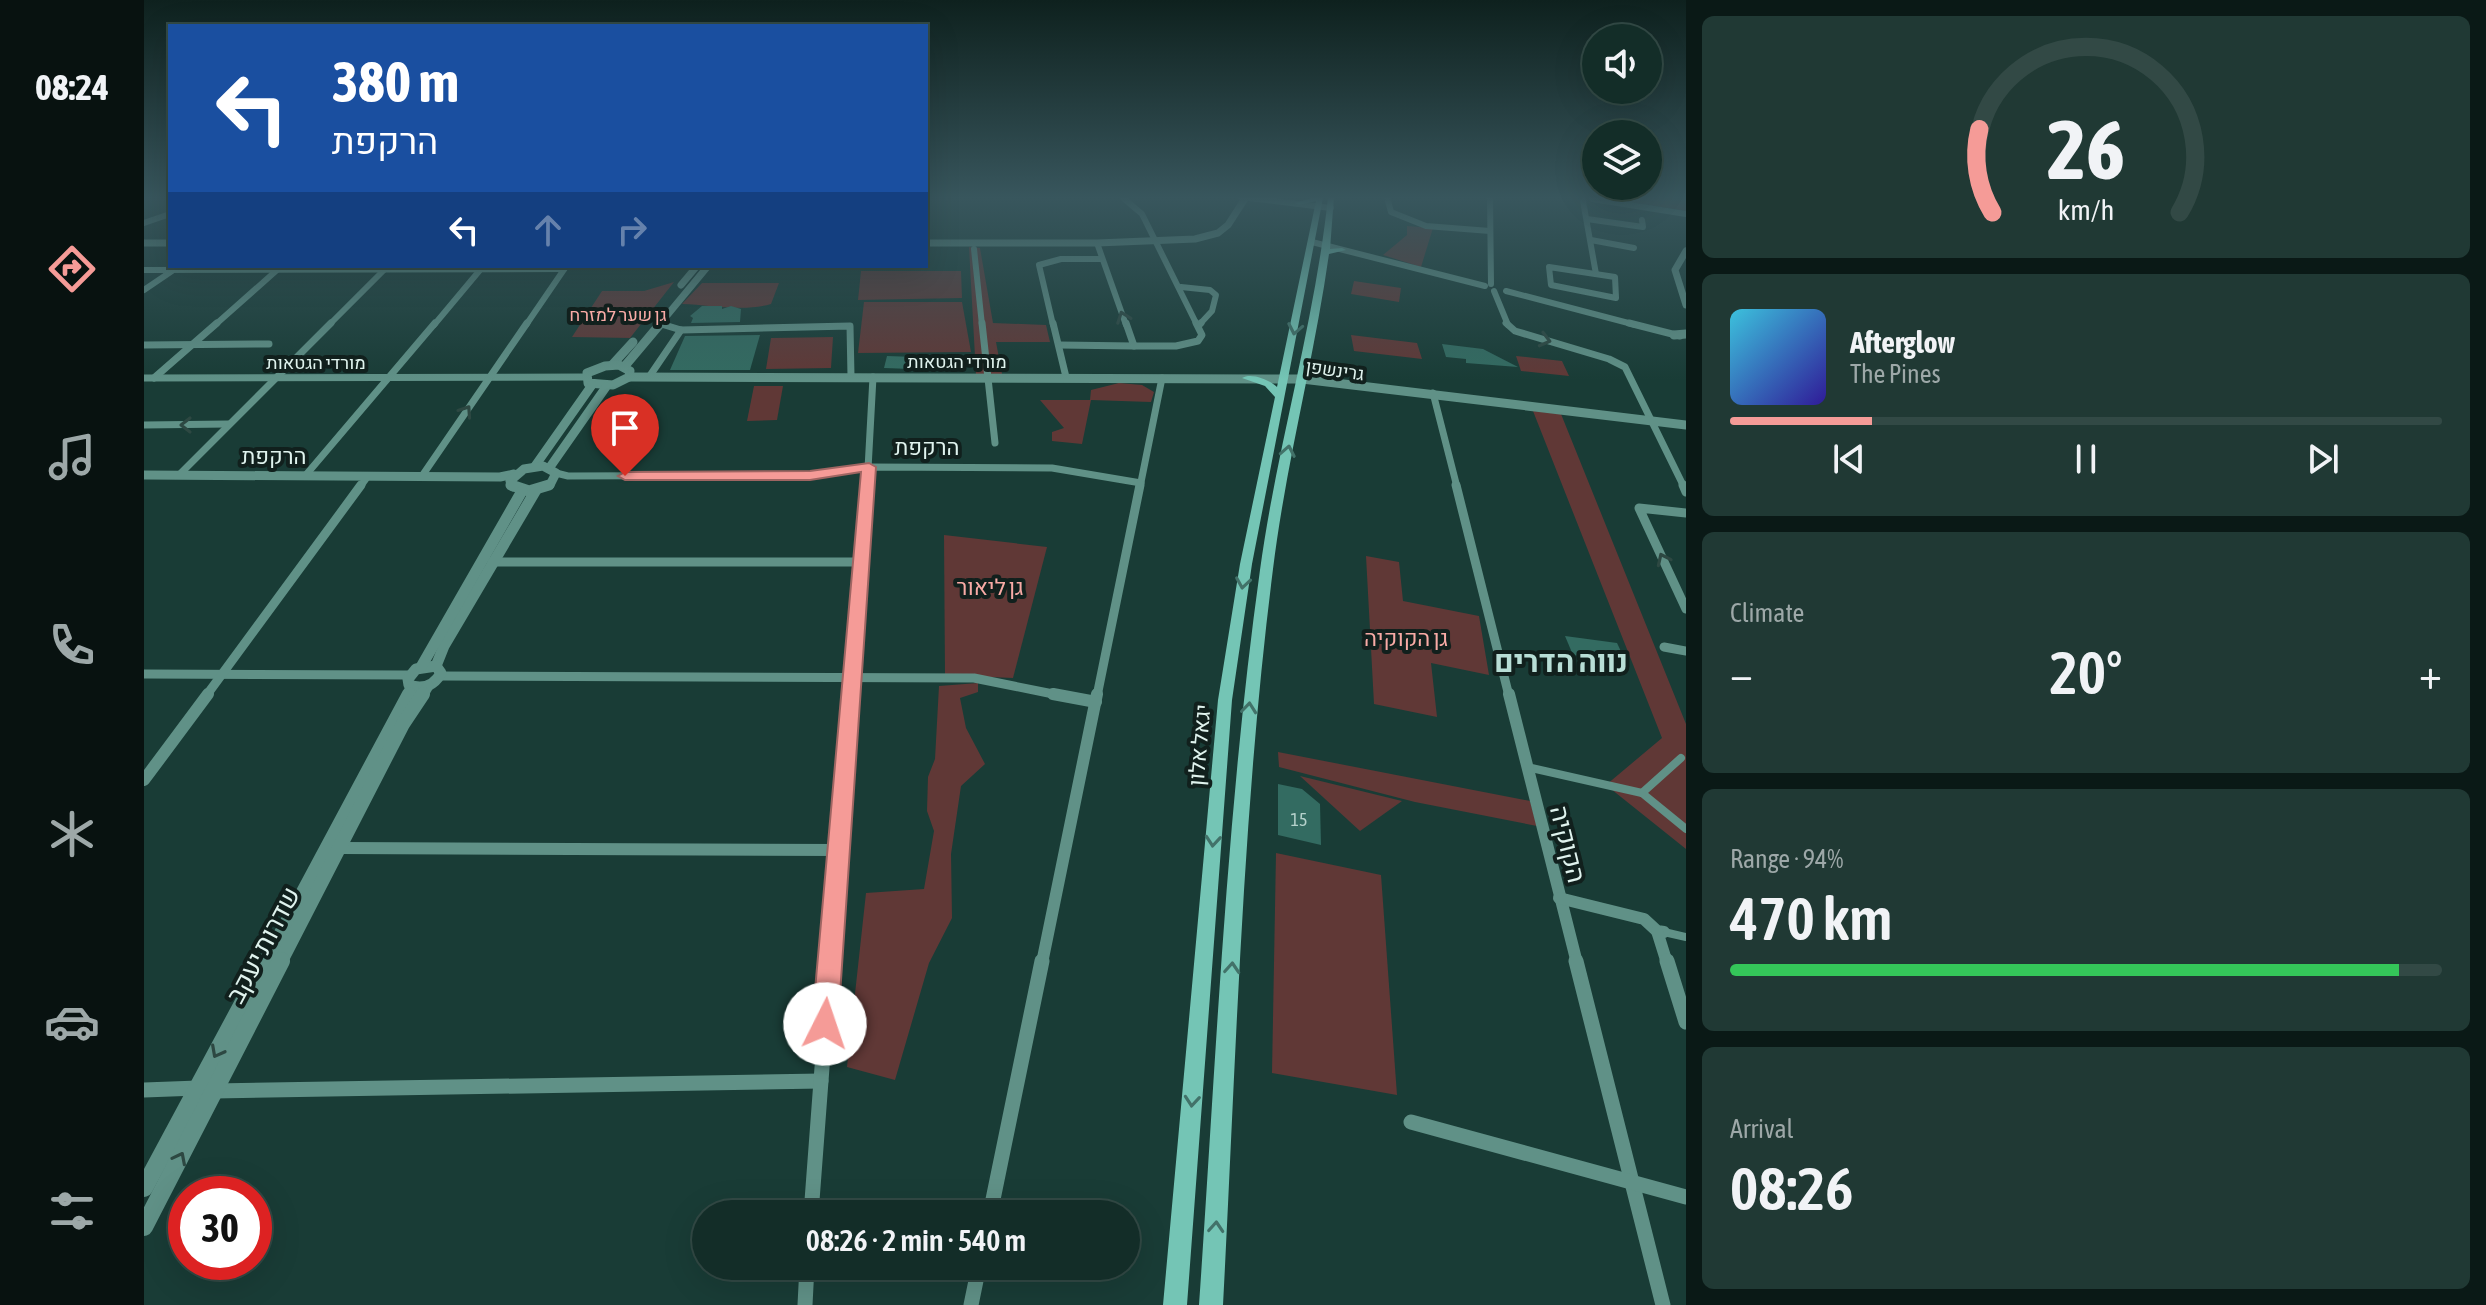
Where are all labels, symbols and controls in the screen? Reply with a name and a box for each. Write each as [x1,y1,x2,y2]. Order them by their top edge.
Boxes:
map controls [1582,24,1662,200]
button: sound [1582,24,1662,104]
text: 380 m [332,50,459,114]
icon: left [200,56,304,160]
text: 08:24 [35,66,109,108]
text: 26 [2047,100,2125,196]
text: הרקפת [332,120,438,162]
button: layers [1582,120,1662,200]
text: km/h [2058,193,2114,226]
icon: left [442,208,486,252]
icon: ahead [526,208,570,252]
icon: right [610,208,654,252]
icon: directions [44,241,100,297]
park label: גן שער למזרח [569,304,667,325]
one-way arrow [1117,311,1133,325]
one-way arrow [1287,321,1304,335]
text: Afterglow [1850,325,1955,359]
one-way arrow [1538,331,1552,348]
street label: מורדי הגטאות [907,351,1007,372]
street label: מורדי הגטאות [266,352,366,373]
street label: גרינשפן [1305,356,1365,384]
text: The Pines [1850,359,1941,389]
pin [591,394,659,476]
one-way arrow [456,406,471,420]
icon: arrive [603,406,647,450]
one-way arrow [179,416,192,434]
icon: music [44,429,100,485]
street label: הרקפת [895,434,959,460]
icon: previous [1827,437,1871,481]
icon: pause [2064,437,2108,481]
icon: next [2301,437,2345,481]
street label: הרקפת [242,443,306,469]
one-way arrow [1279,445,1296,459]
one-way arrow [1657,552,1673,567]
park label: גן ליאור [956,574,1024,600]
one-way arrow [1235,576,1252,590]
text: Climate [1730,598,1804,628]
icon: phone [44,617,100,673]
park label: גן הקוקיה [1364,625,1448,651]
text: 20° [2050,638,2122,707]
district label: נווה הדרים [1494,644,1628,678]
text: − [1730,648,1753,698]
text: + [2419,648,2442,698]
one-way arrow [1241,701,1258,714]
street label: יגאל אלון [1182,703,1216,787]
street label: הקוקיה [1544,802,1592,886]
icon: climate [44,806,100,862]
house number: 15 [1291,809,1307,830]
one-way arrow [1205,835,1222,848]
text: Range · 94% [1730,844,1843,874]
street label: שדרות יעקב [220,882,306,1008]
text: 470 km [1730,884,1892,953]
one-way arrow [1224,961,1241,974]
position arrow [783,982,867,1066]
icon: car [44,994,100,1050]
one-way arrow [211,1043,227,1058]
one-way arrow [1184,1095,1201,1108]
text: Arrival [1730,1114,1794,1144]
one-way arrow [170,1152,185,1166]
text: 08:26 [1730,1154,1853,1223]
speed limit sign: 30 [168,1176,272,1280]
icon: filters [44,1183,100,1239]
one-way arrow [1207,1220,1224,1233]
text: 08:26 · 2 min · 540 m [806,1223,1026,1257]

